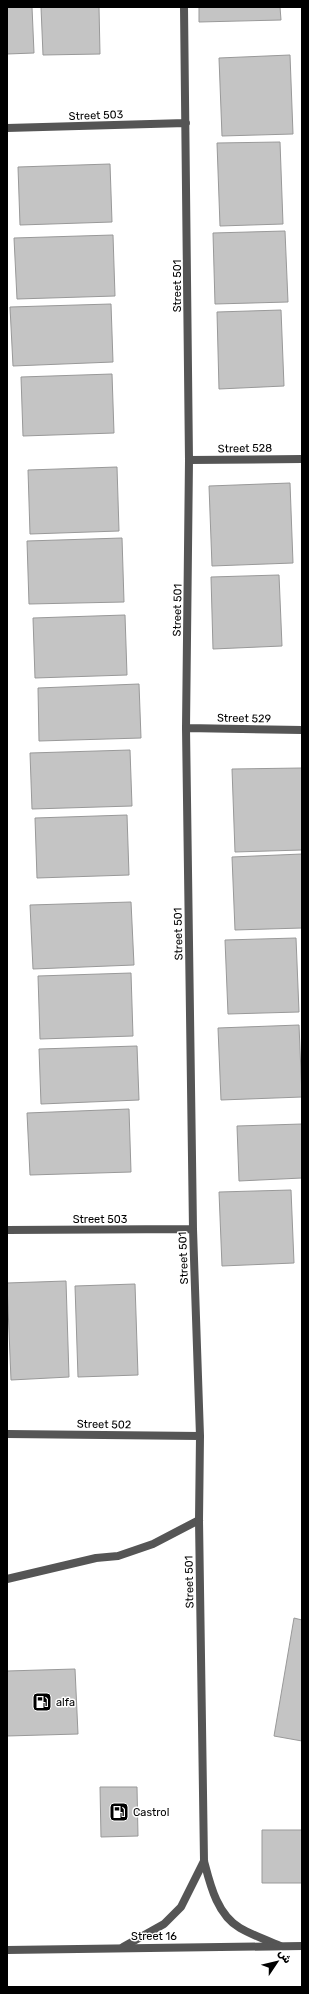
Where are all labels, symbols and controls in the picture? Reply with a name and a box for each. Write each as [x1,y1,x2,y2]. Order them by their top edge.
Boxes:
street label: Street 503 [68,108,124,123]
street label: Street 501 [171,260,184,312]
street label: Street 528 [218,442,272,455]
street label: Street 501 [171,584,184,636]
street label: Street 529 [217,712,271,725]
street label: Street 501 [172,908,185,960]
street label: Street 503 [73,1213,128,1226]
street label: Street 501 [176,1231,191,1285]
street label: Street 502 [77,1418,131,1431]
street label: Street 501 [183,1556,196,1608]
fuel station icon: alfa [31,1691,53,1713]
place label: alfa [56,1696,75,1709]
fuel station icon: Castrol [108,1801,130,1823]
place label: Castrol [133,1806,169,1819]
street label: Street 16 [131,1930,177,1943]
north arrow [257,1942,297,1982]
text: ش [275,1947,294,1966]

